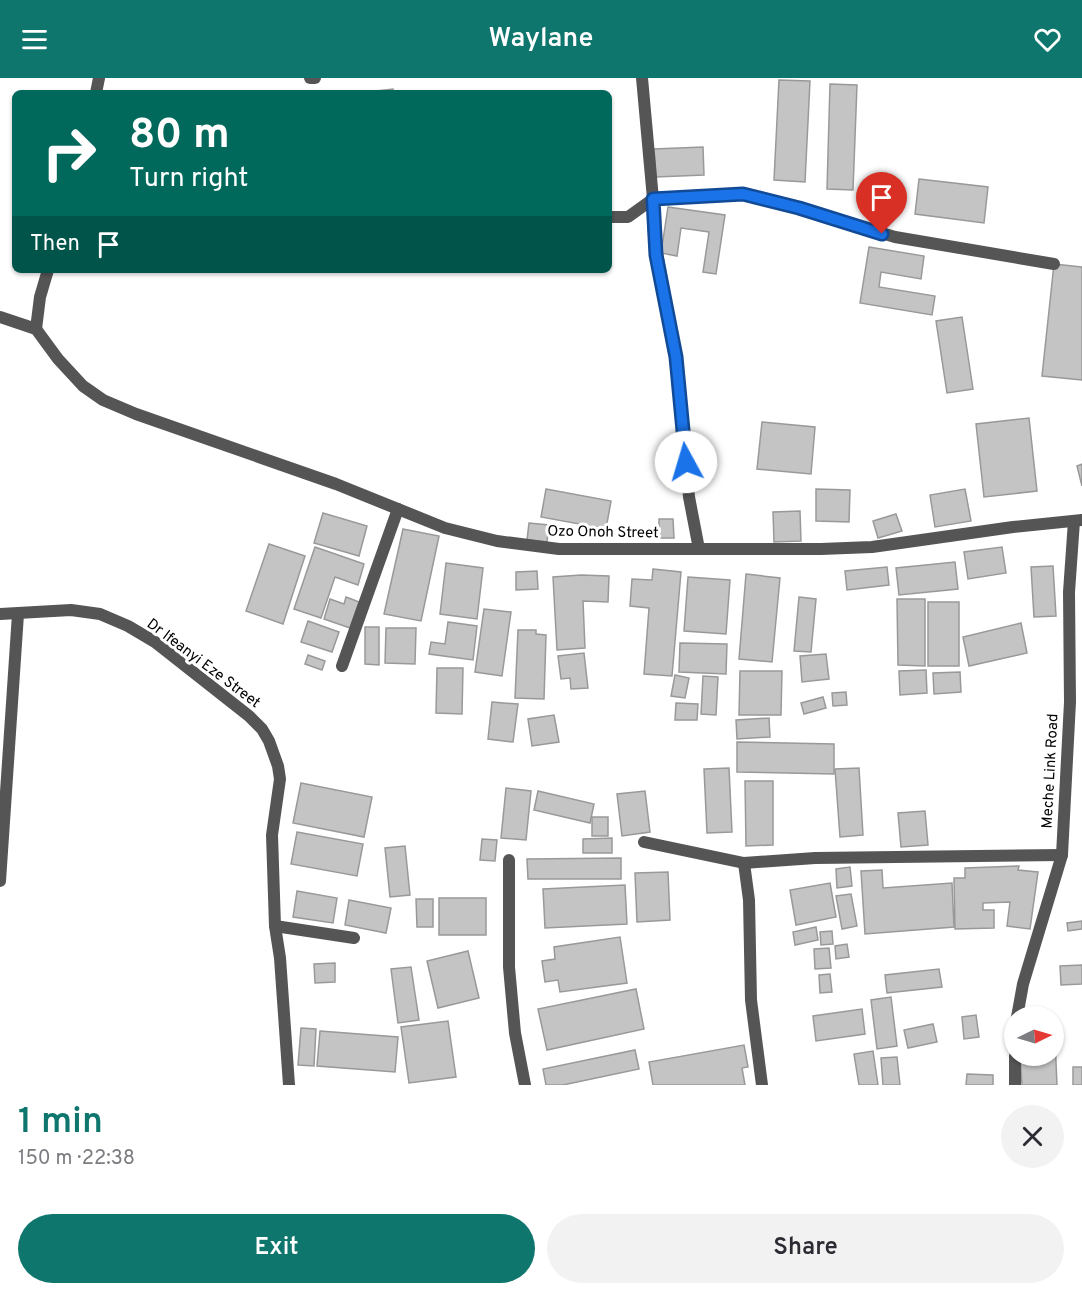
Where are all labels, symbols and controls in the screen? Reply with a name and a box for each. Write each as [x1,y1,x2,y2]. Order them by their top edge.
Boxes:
text: Waylane [489,22,593,56]
icon: menu [18,23,51,56]
icon: heart [1031,23,1064,56]
text: 80 m [129,110,230,163]
icon: right [30,114,108,192]
text: Turn right [129,162,248,196]
pin [856,172,907,234]
icon: arrive [865,181,898,214]
icon: arrive [92,228,125,261]
text: Then [30,231,80,258]
position arrow [654,430,718,494]
street label: Ozo Onoh Street [547,523,659,543]
street label: Dr Ifeanyi Eze Street [142,615,264,713]
street label: Meche Link Road [1039,713,1063,829]
north arrow [1004,1006,1064,1066]
map controls [1004,1006,1064,1066]
text: 1 min [18,1100,103,1146]
button: close [1001,1105,1064,1168]
text: 150 m · 22:38 [18,1146,135,1172]
button: Exit [18,1214,535,1283]
button: Share [547,1214,1064,1283]

